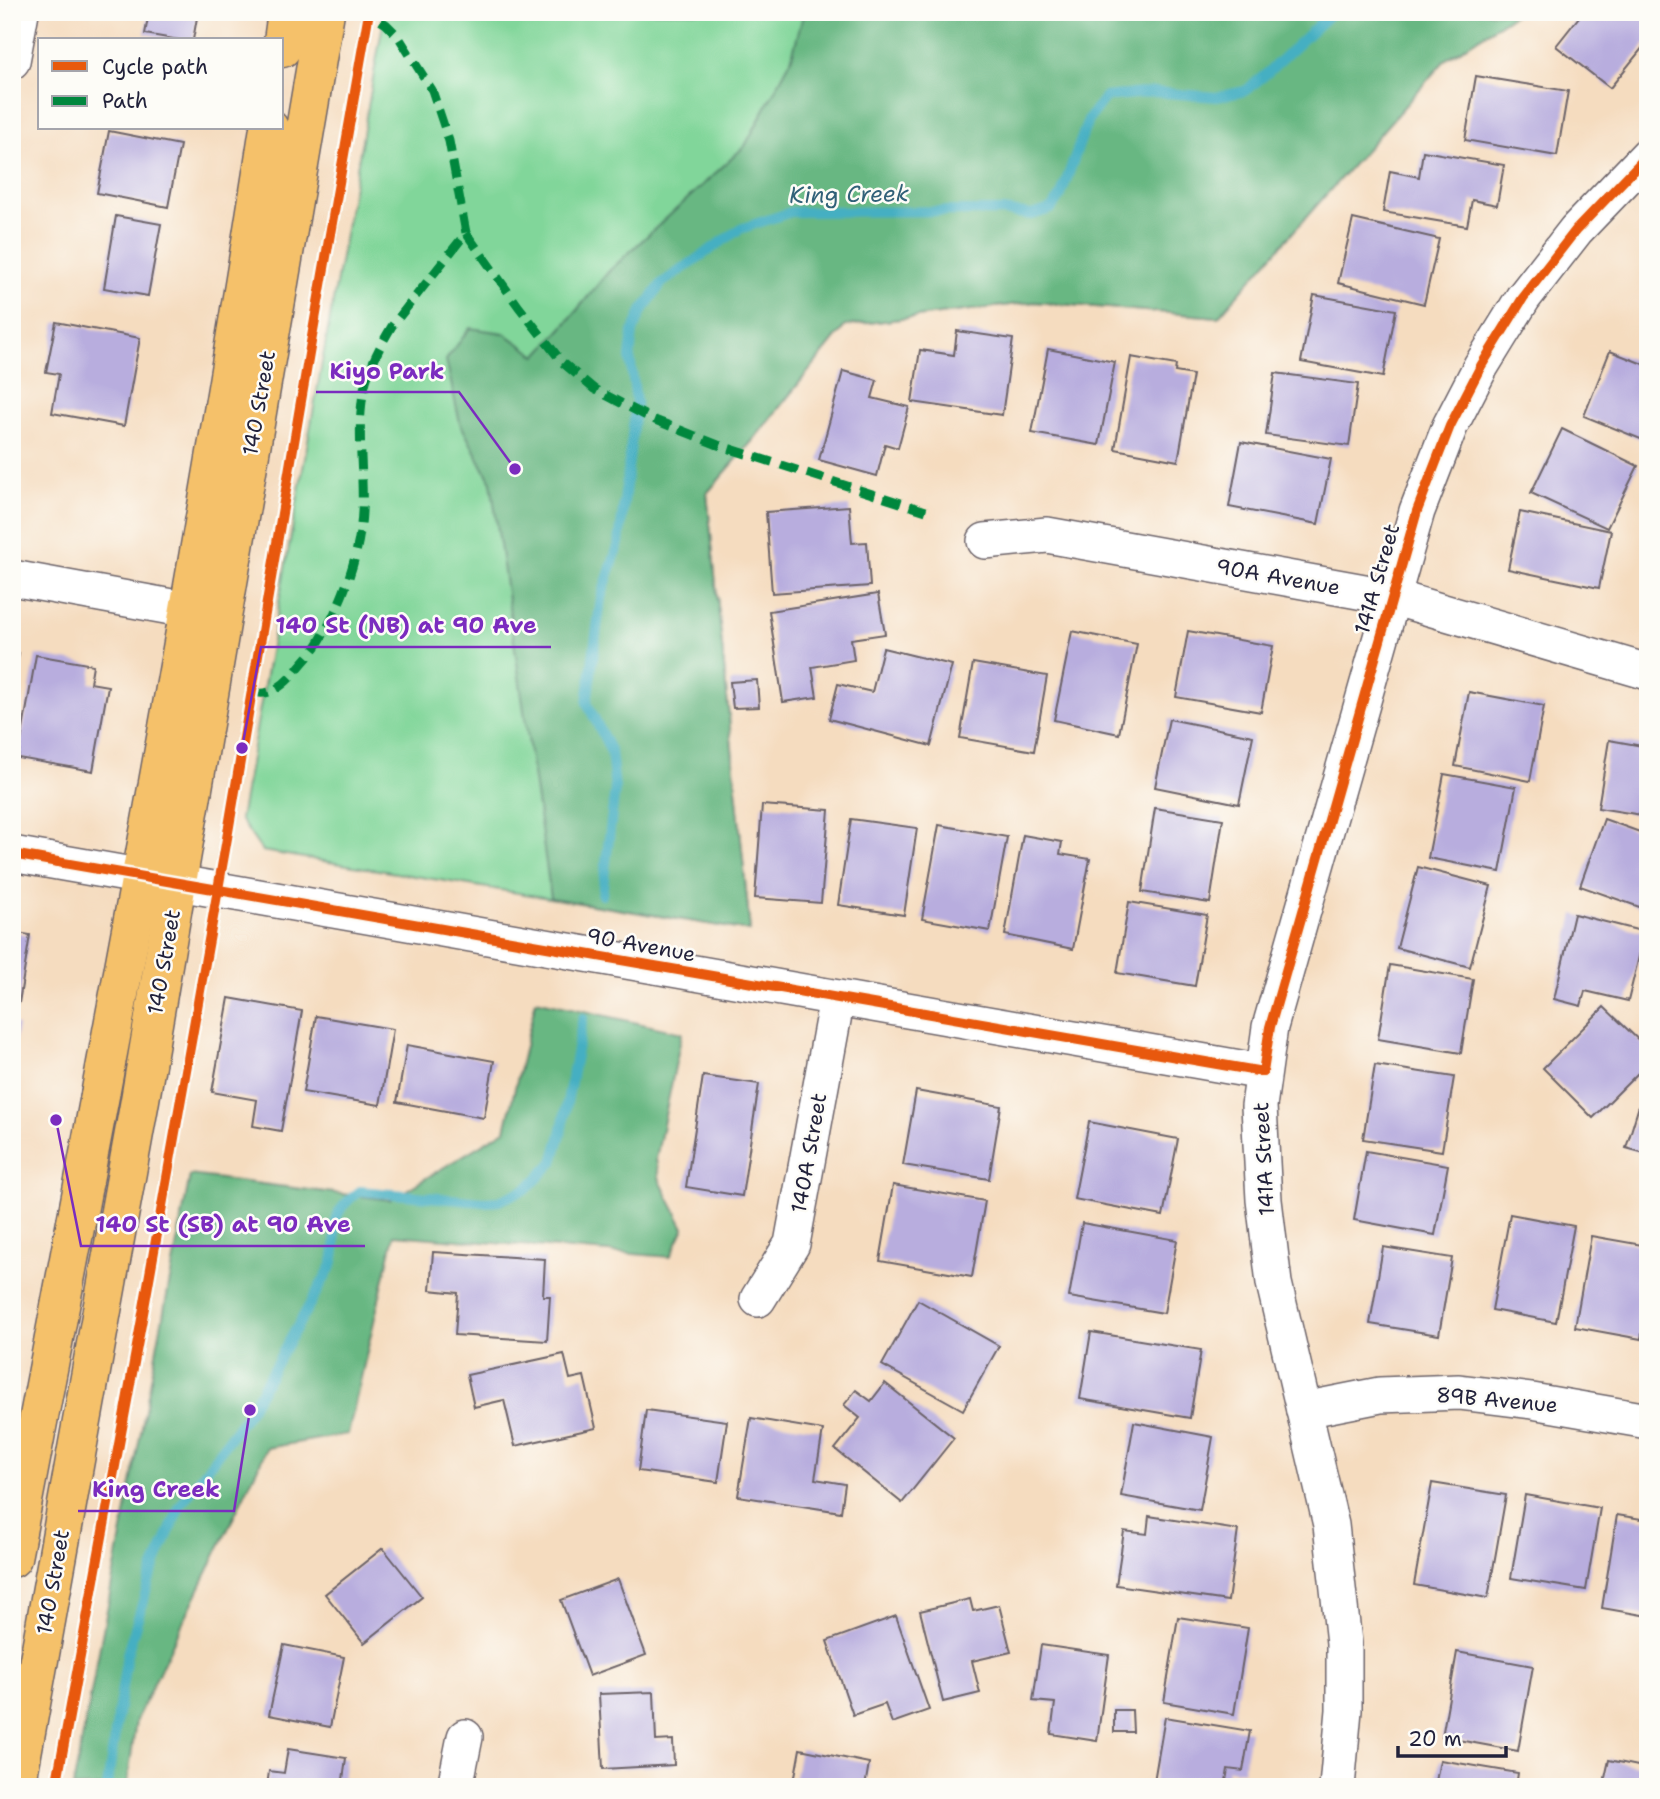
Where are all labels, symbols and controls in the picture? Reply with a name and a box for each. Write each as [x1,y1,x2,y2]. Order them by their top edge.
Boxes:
legend [38,38,284,130]
text: Cycle path [102,53,208,81]
text: Path [102,87,148,115]
water label: King Creek [789,178,909,210]
street label: 140 Street [236,348,282,458]
callout: Kiyo Park [316,348,459,392]
text: Kiyo Park [329,356,445,386]
street label: 141A Street [1348,520,1406,638]
street label: 90A Avenue [1214,552,1342,602]
callout: 140 St (NB) at 90 Ave [261,603,551,647]
text: 140 St (NB) at 90 Ave [275,610,537,640]
street label: 140 Street [141,907,187,1017]
street label: 90 Avenue [584,922,698,968]
street label: 140A Street [785,1091,833,1215]
street label: 141A Street [1247,1101,1281,1217]
callout: 140 St (SB) at 90 Ave [81,1202,365,1246]
text: 140 St (SB) at 90 Ave [95,1209,351,1239]
street label: 89B Avenue [1435,1381,1559,1419]
callout: King Creek [78,1467,234,1511]
text: King Creek [92,1474,220,1504]
street label: 140 Street [30,1527,76,1637]
scale bar [1398,1715,1506,1759]
text: 20 m [1408,1725,1462,1753]

